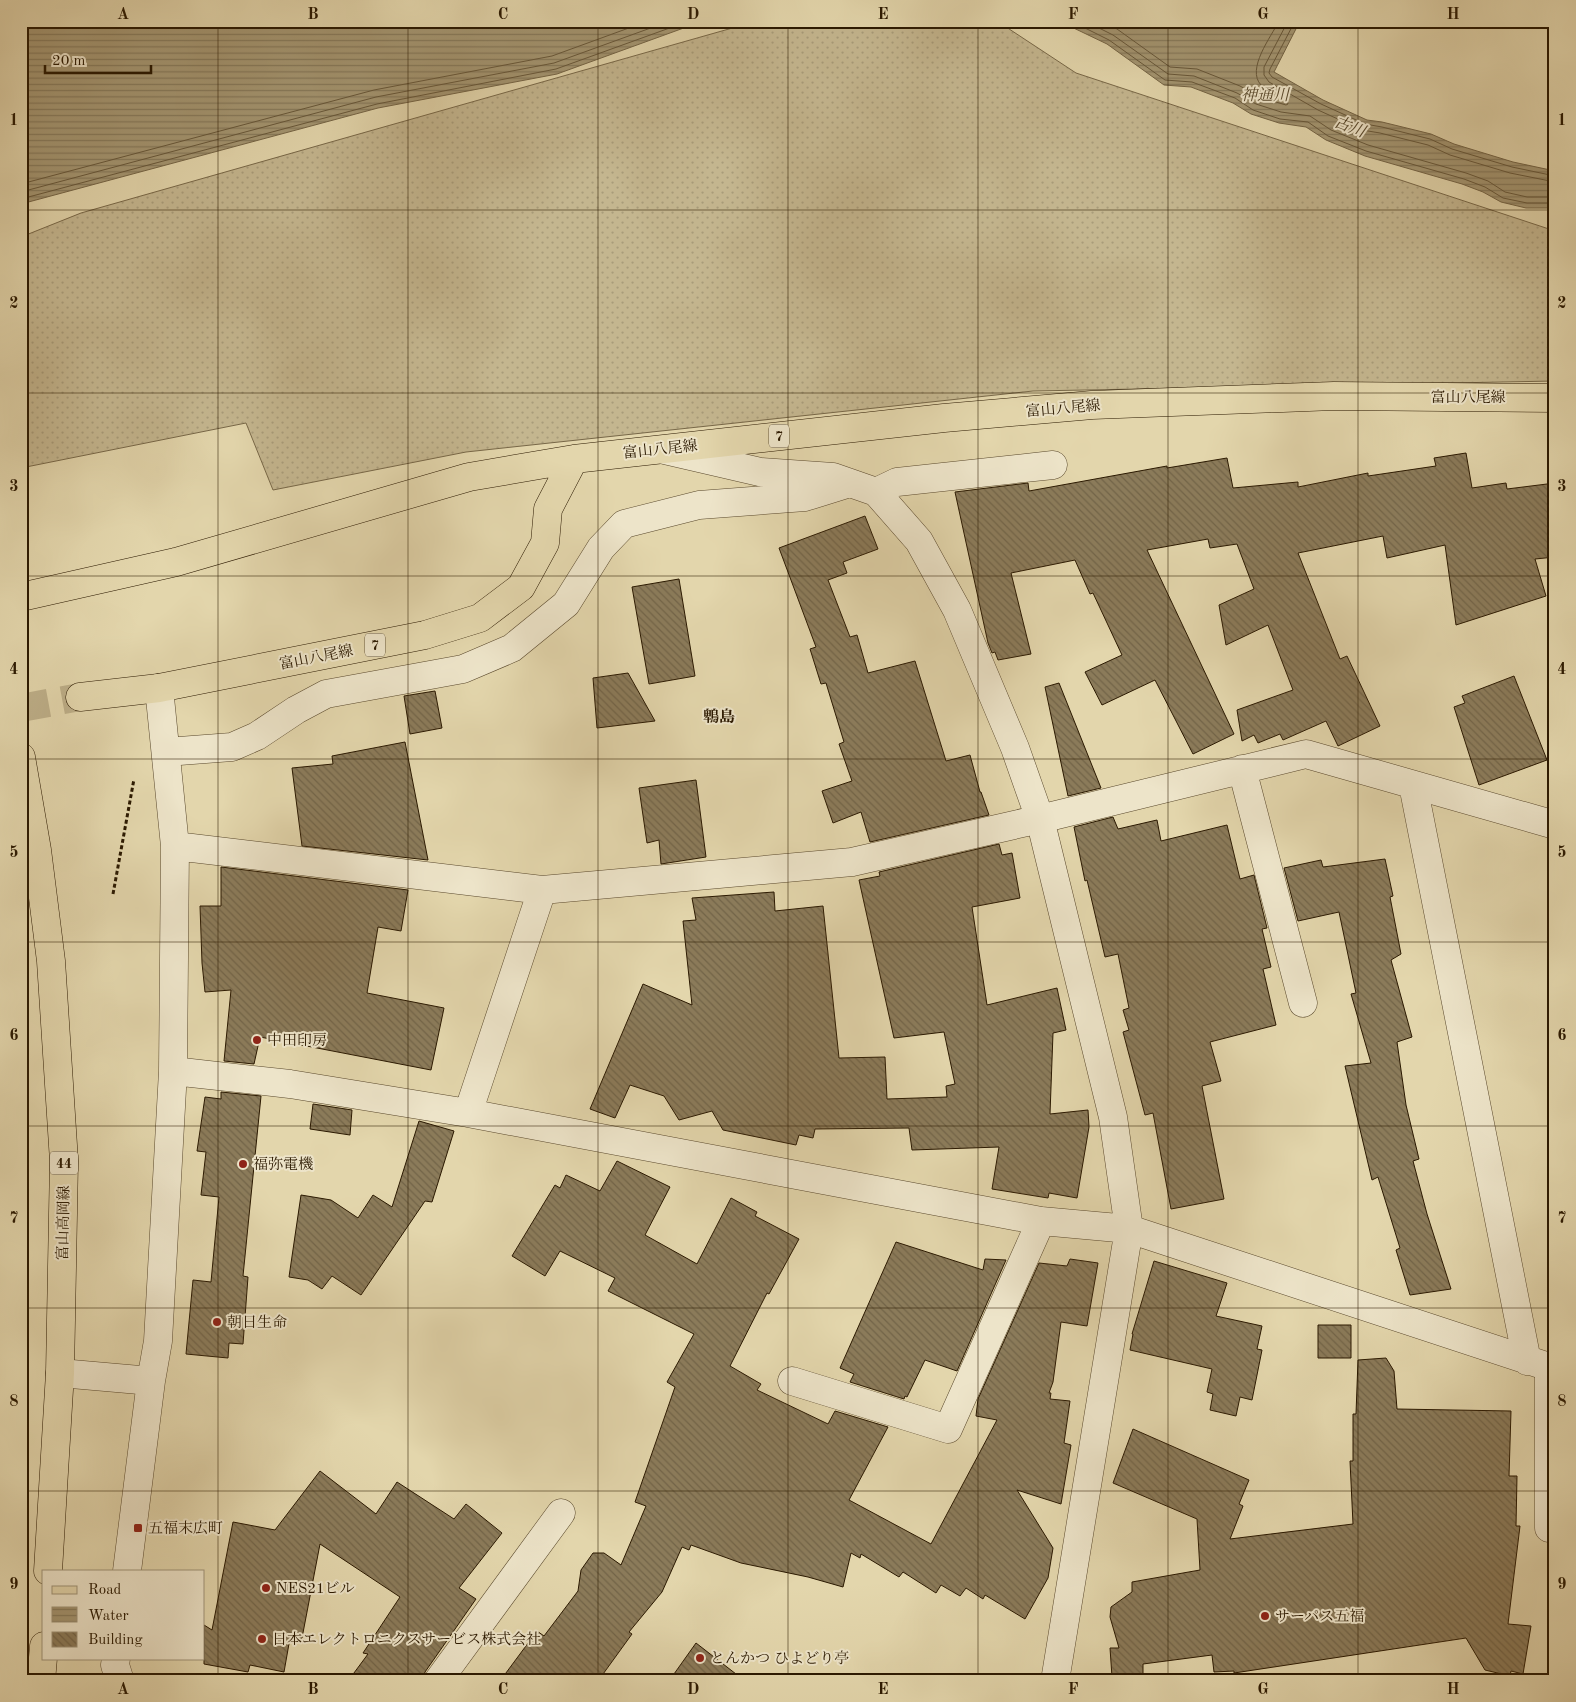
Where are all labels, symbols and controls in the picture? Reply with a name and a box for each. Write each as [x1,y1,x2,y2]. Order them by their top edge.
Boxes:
text: A [117,7,129,23]
text: B [307,7,319,23]
text: C [498,7,508,23]
text: D [687,7,699,23]
text: E [877,7,889,23]
text: F [1068,7,1079,23]
text: G [1257,7,1269,23]
text: H [1446,7,1460,23]
scale bar [45,42,151,74]
text: 20 m [52,54,86,69]
water label: 神通川 [1241,86,1291,104]
text: 1 [9,113,19,129]
water label: 古川 [1331,113,1370,142]
text: 1 [1557,113,1567,129]
text: 2 [9,296,19,312]
text: 2 [1557,296,1567,312]
street label: 富山八尾線 [1430,389,1506,406]
street label: 富山八尾線 [1025,397,1101,420]
road number: 7 [769,424,789,448]
street label: 富山八尾線 [622,437,698,462]
text: 3 [9,479,19,495]
text: 3 [1557,479,1567,495]
road number: 7 [365,634,385,656]
street label: 富山八尾線 [278,642,355,673]
text: 4 [9,662,19,678]
text: 4 [1557,662,1567,678]
district label: 鵯島 [703,708,735,726]
text: 5 [9,845,19,861]
text: 5 [1557,845,1567,861]
text: 6 [9,1028,19,1044]
text: 6 [1557,1028,1567,1044]
place label: 中田印房 [267,1032,327,1049]
marker: 中田印房 [251,1034,263,1046]
road number: 44 [50,1152,78,1174]
place label: 福弥電機 [253,1156,313,1173]
marker: 福弥電機 [237,1158,249,1170]
street label: 富山高岡線 [54,1185,73,1261]
text: 7 [9,1211,19,1227]
text: 7 [1557,1211,1567,1227]
place label: 朝日生命 [227,1314,287,1331]
marker: 朝日生命 [211,1316,223,1328]
text: 8 [9,1394,19,1410]
text: 8 [1557,1394,1567,1410]
place label: 五福末広町 [148,1520,223,1537]
marker: 五福末広町 [132,1522,144,1534]
legend [42,1570,205,1660]
text: 9 [9,1577,19,1593]
text: 9 [1557,1577,1567,1593]
place label: NES21ビル [276,1581,355,1597]
marker: NES21ビル [260,1582,272,1594]
text: Road [88,1583,122,1598]
place label: サーパス五福 [1275,1608,1364,1625]
text: Water [88,1609,129,1624]
marker: サーパス五福 [1259,1610,1271,1622]
place label: 日本エレクトロニクスサービス株式会社 [272,1631,541,1648]
text: Building [88,1633,143,1648]
marker: 日本エレクトロニクスサービス株式会社 [256,1633,268,1645]
place label: とんかつ ひよどり亭 [710,1650,849,1667]
marker: とんかつ ひよどり亭 [694,1652,706,1664]
text: A [117,1682,129,1698]
text: B [307,1682,319,1698]
text: C [498,1682,508,1698]
text: D [687,1682,699,1698]
text: E [877,1682,889,1698]
text: F [1068,1682,1079,1698]
text: G [1257,1682,1269,1698]
text: H [1446,1682,1460,1698]

